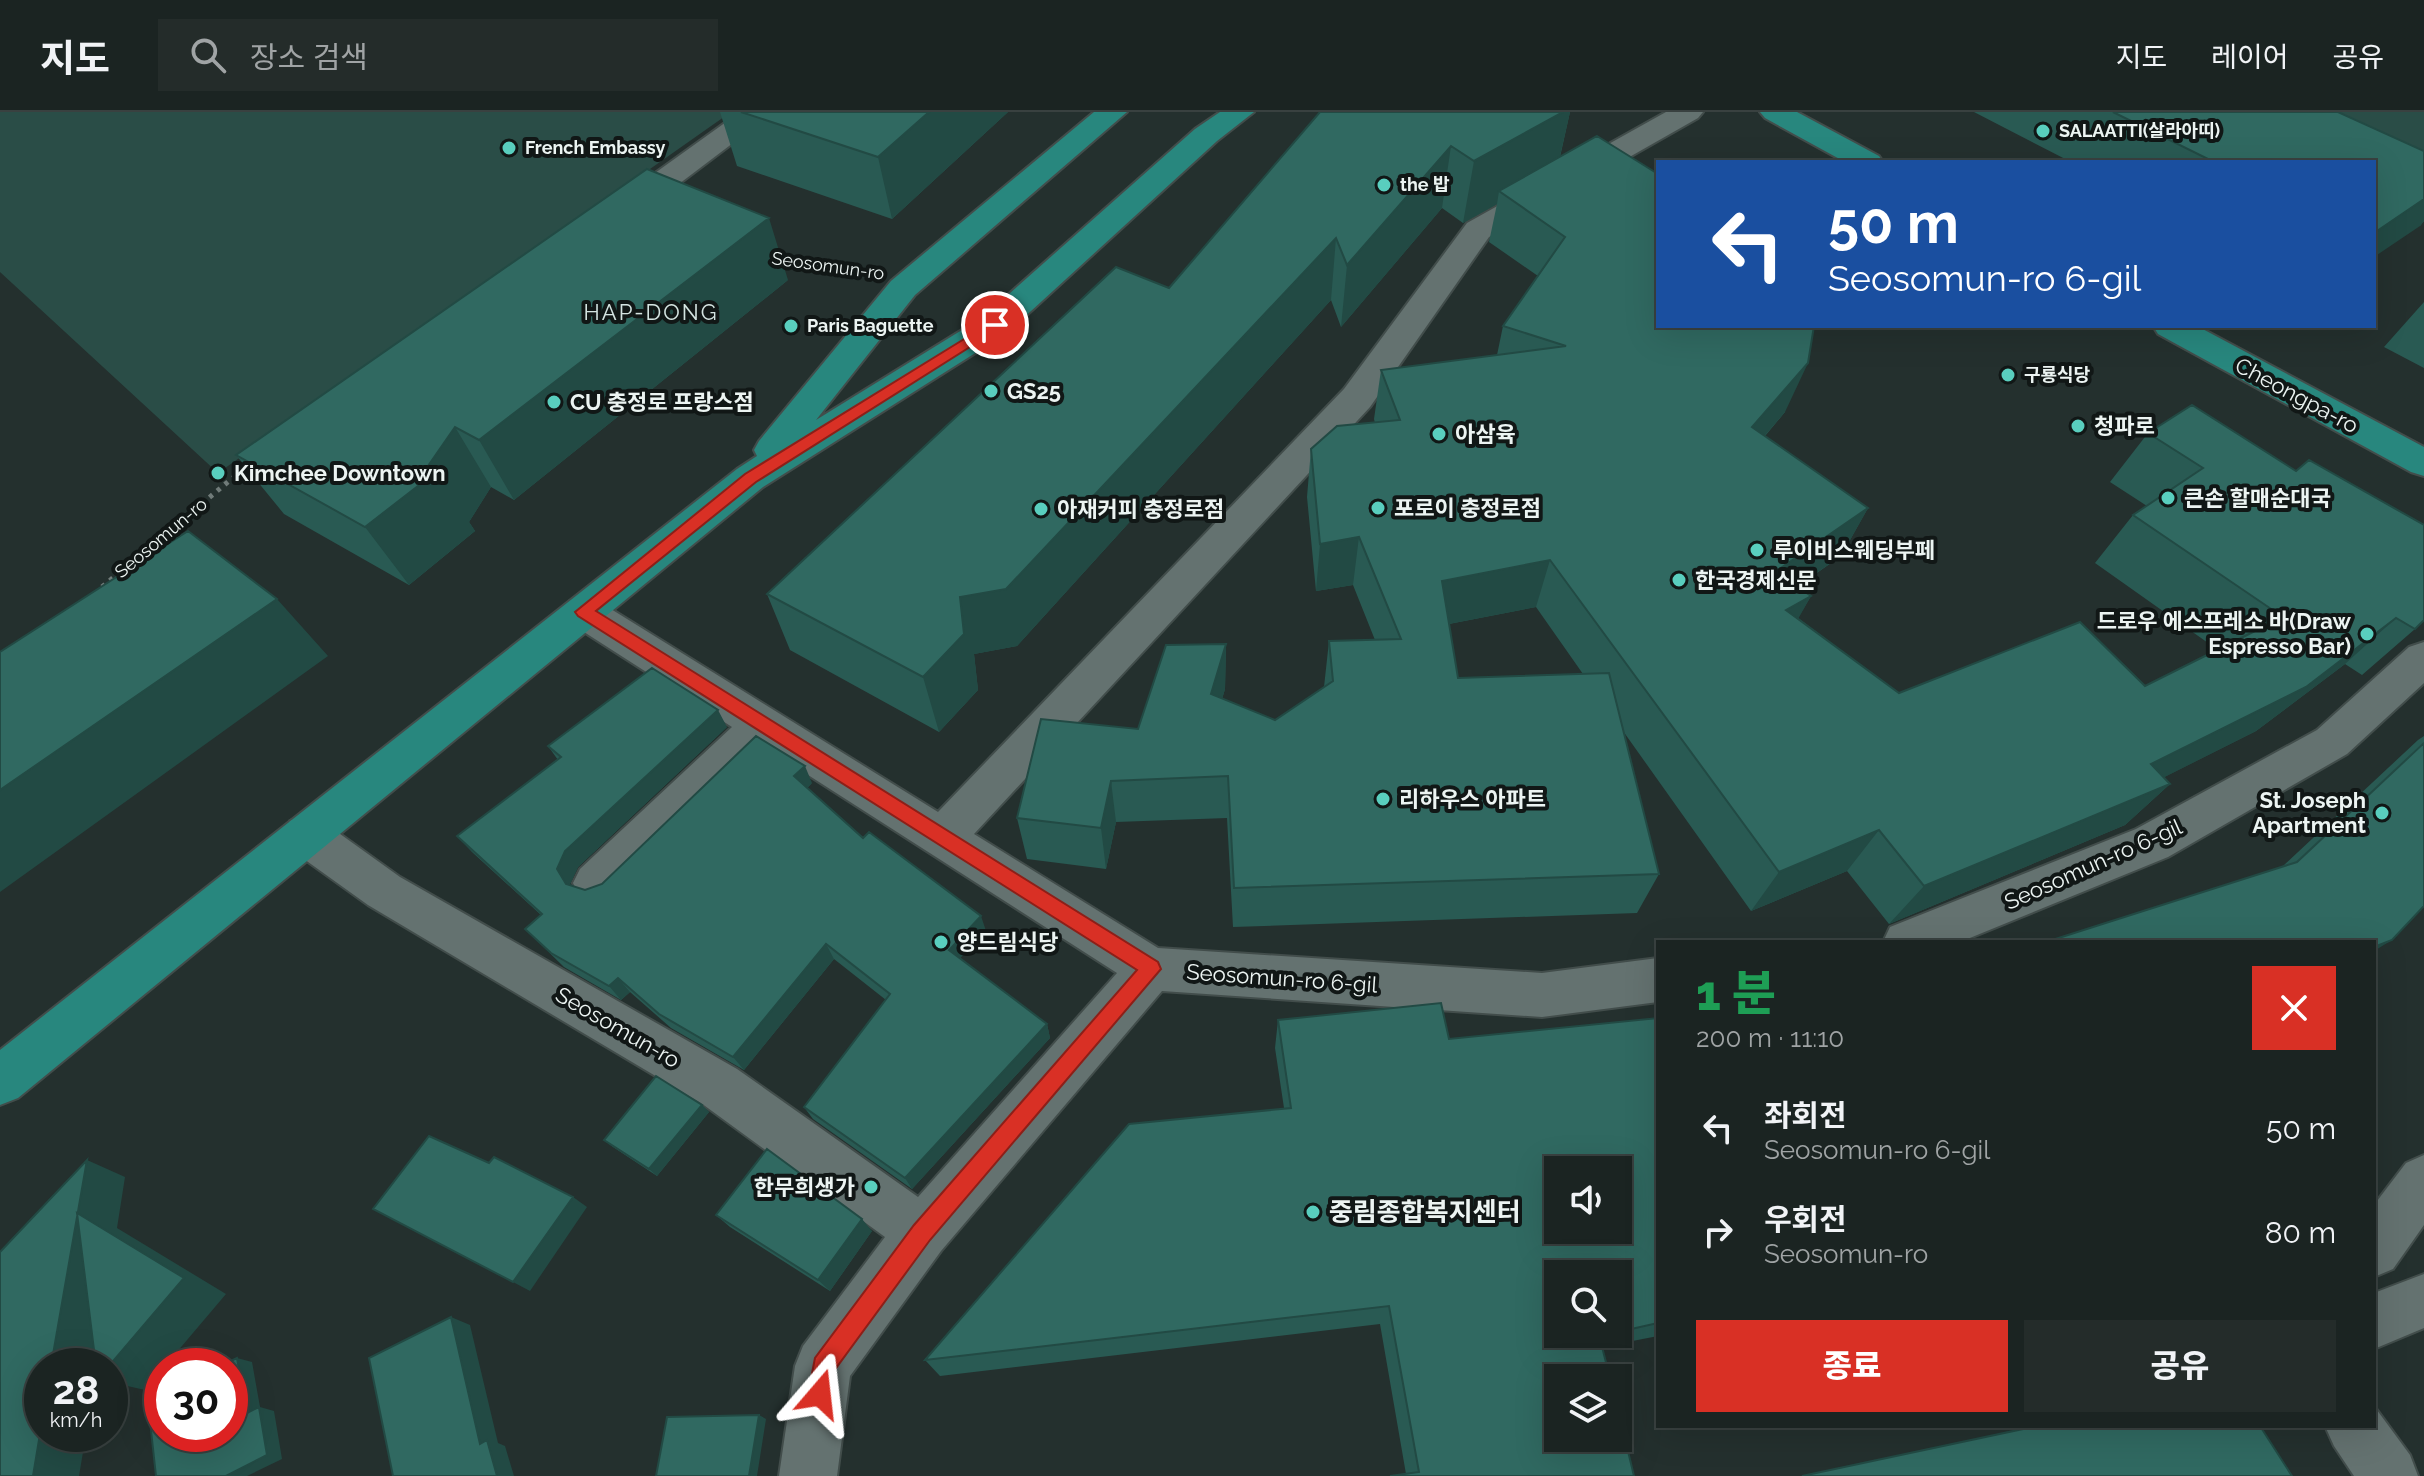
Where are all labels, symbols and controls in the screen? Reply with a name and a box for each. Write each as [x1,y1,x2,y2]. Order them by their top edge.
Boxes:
search box [158,19,718,91]
icon: search [186,33,230,77]
text: 지도 [40,36,110,81]
text: 장소 검색 [250,40,368,75]
text: 지도 [2116,41,2167,74]
text: 레이어 [2211,41,2288,74]
text: 공유 [2332,41,2384,74]
place label: SALAATTI(살라아띠) [2059,120,2220,141]
marker: SALAATTI(살라아띠) [2034,122,2052,140]
place label: French Embassy [525,137,666,158]
marker: French Embassy [500,139,518,157]
place label: the 밥 [1400,174,1450,195]
marker: the 밥 [1375,176,1393,194]
text: 50 m [1828,190,1959,256]
icon: left [1696,192,1800,296]
street label: Seosomun-ro [770,247,886,284]
text: Seosomun-ro 6-gil [1828,257,2141,299]
pin [961,291,1029,359]
district label: HAP-DONG [584,299,718,325]
icon: arrive [973,303,1017,347]
place label: Paris Baguette [807,315,934,336]
marker: Paris Baguette [782,317,800,335]
street label: Cheongpa-ro [2231,352,2363,438]
place label: 구룡식당 [2024,364,2090,385]
marker: 구룡식당 [1999,366,2017,384]
place label: GS25 [1007,378,1061,404]
marker: GS25 [982,382,1000,400]
place label: CU 충정로 프랑스점 [570,389,754,415]
marker: CU 충정로 프랑스점 [545,393,563,411]
place label: 청파로 [2094,413,2155,439]
marker: 청파로 [2069,417,2087,435]
place label: 아삼육 [1455,421,1516,447]
marker: 아삼육 [1430,425,1448,443]
place label: Kimchee Downtown [234,460,445,486]
marker: Kimchee Downtown [209,464,227,482]
place label: 큰손 할매순대국 [2184,485,2331,511]
marker: 큰손 할매순대국 [2159,489,2177,507]
street label: Seosomun-ro [110,493,211,582]
place label: 포로이 충정로점 [1394,495,1541,521]
place label: 아재커피 충정로점 [1057,496,1224,522]
marker: 포로이 충정로점 [1369,499,1387,517]
marker: 아재커피 충정로점 [1032,500,1050,518]
place label: 루이비스웨딩부페 [1773,537,1935,563]
marker: 루이비스웨딩부페 [1748,541,1766,559]
place label: 한국경제신문 [1695,567,1816,593]
marker: 한국경제신문 [1670,571,1688,589]
place label: 드로우 에스프레소 바(Draw Espresso Bar) [2097,608,2352,659]
marker: 드로우 에스프레소 바(Draw Espresso Bar) [2358,625,2376,643]
place label: 리하우스 아파트 [1399,786,1546,812]
place label: St. Joseph Apartment [2252,787,2367,838]
marker: 리하우스 아파트 [1374,790,1392,808]
marker: St. Joseph Apartment [2373,804,2391,822]
street label: Seosomun-ro 6-gil [2000,813,2186,915]
place label: 양드림식당 [957,929,1058,955]
marker: 양드림식당 [932,933,950,951]
street label: Seosomun-ro 6-gil [1186,958,1378,998]
text: 1 분 [1696,965,1776,1021]
button: close [2252,966,2336,1050]
street label: Seosomun-ro [551,981,685,1073]
text: 200 m · 11:10 [1696,1023,1844,1053]
text: 좌회전 [1764,1098,1847,1133]
icon: left [1696,1106,1740,1150]
text: 50 m [2266,1111,2336,1146]
text: Seosomun-ro 6-gil [1764,1135,1990,1165]
map controls [1544,1156,1632,1452]
button: sound [1544,1156,1632,1244]
place label: 한무희생가 [754,1174,855,1200]
marker: 한무희생가 [862,1178,880,1196]
place label: 중림종합복지센터 [1329,1197,1520,1227]
text: 우회전 [1764,1202,1847,1237]
marker: 중림종합복지센터 [1304,1203,1322,1221]
icon: right [1696,1210,1740,1254]
text: 80 m [2265,1215,2336,1250]
text: Seosomun-ro [1764,1239,1928,1269]
button: search [1544,1260,1632,1348]
button: 종료 [1696,1320,2008,1412]
button: 공유 [2024,1320,2336,1412]
speed limit sign: 30 [144,1348,248,1452]
position arrow [778,1352,862,1436]
button: layers [1544,1364,1632,1452]
text: 28 [53,1366,99,1413]
text: km/h [50,1408,102,1432]

